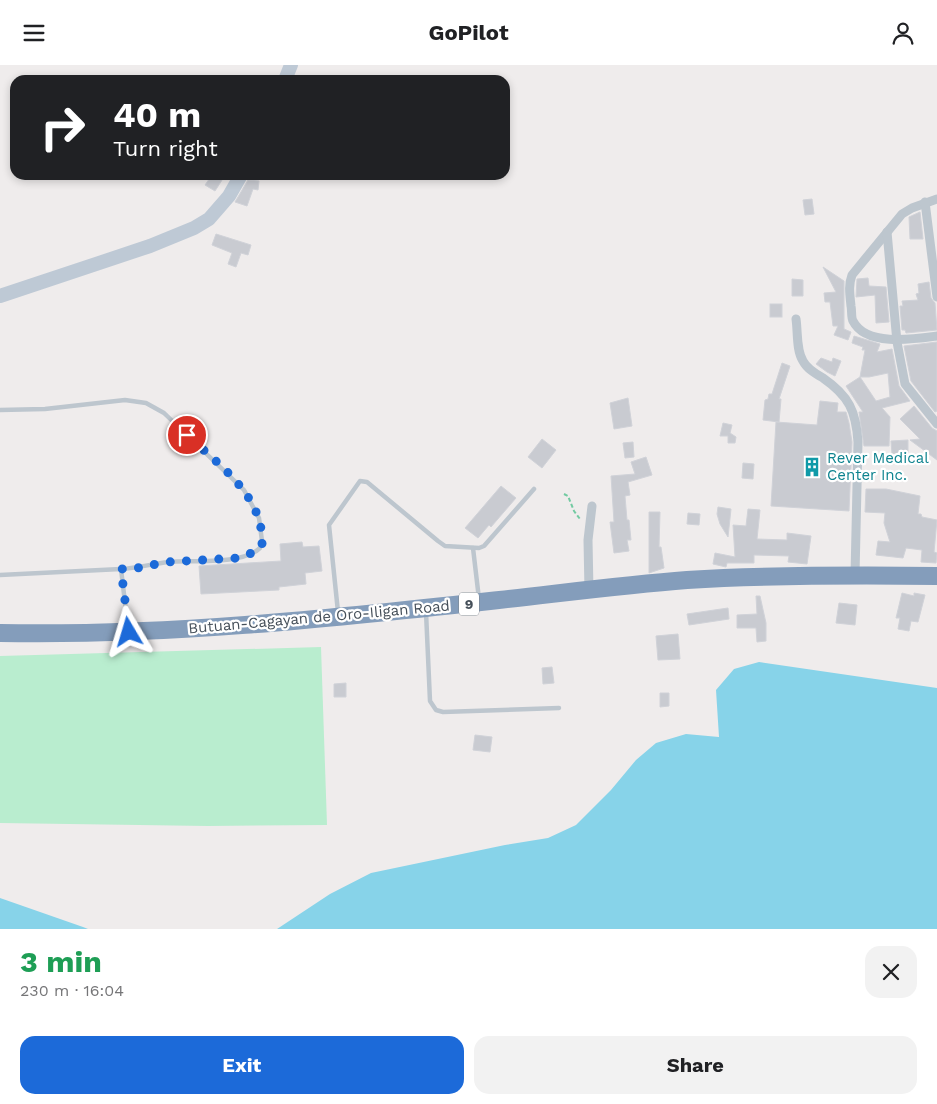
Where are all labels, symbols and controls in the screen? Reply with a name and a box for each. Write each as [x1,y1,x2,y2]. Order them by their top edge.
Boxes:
icon: menu [20,19,48,47]
icon: person [889,19,917,47]
text: GoPilot [428,20,509,45]
text: 40 m [113,94,201,136]
icon: right [30,95,95,160]
text: Turn right [113,136,218,161]
pin [166,414,208,456]
icon: arrive [173,421,201,449]
place label: Rever Medical Center Inc. [827,449,929,484]
building icon: Rever Medical Center Inc. [801,456,823,478]
road number: 9 [459,593,479,615]
street label: Butuan-Cagayan de Oro-Iligan Road [187,597,451,637]
position arrow [102,605,154,657]
text: 3 min [20,944,102,979]
button: close [865,946,917,998]
text: 230 m · 16:04 [20,981,124,1000]
button: Exit [20,1036,464,1094]
button: Share [474,1036,917,1094]

